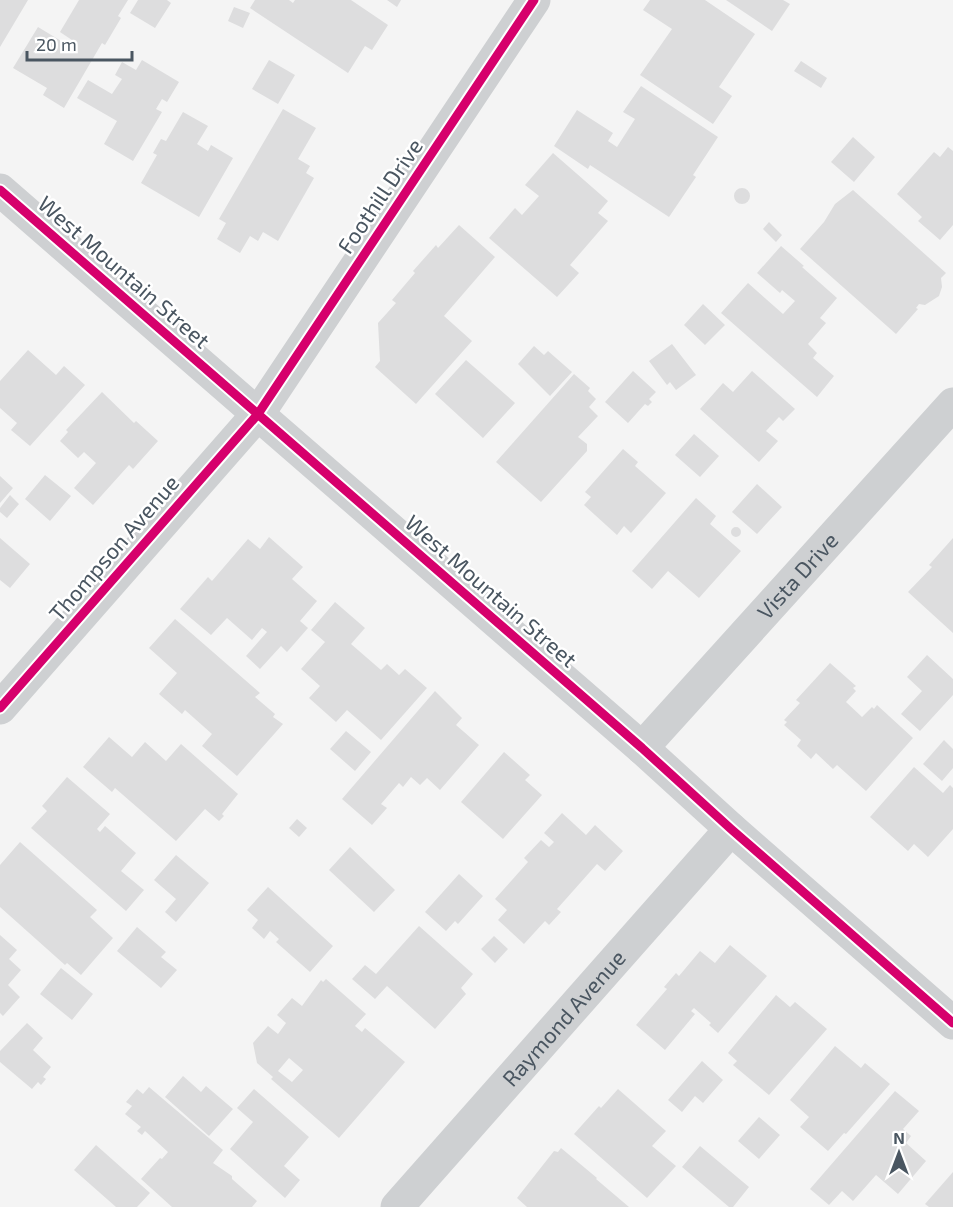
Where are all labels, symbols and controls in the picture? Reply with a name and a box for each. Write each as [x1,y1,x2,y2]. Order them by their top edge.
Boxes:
scale bar [27,24,132,62]
text: 20 m [36,33,77,55]
street label: Foothill Drive [331,133,427,258]
street label: West Mountain Street [34,190,216,353]
street label: Thompson Avenue [43,469,184,626]
street label: West Mountain Street [401,509,583,672]
street label: Vista Drive [751,527,843,624]
street label: Raymond Avenue [496,944,630,1091]
north arrow [869,1123,929,1183]
text: N [893,1128,905,1147]

